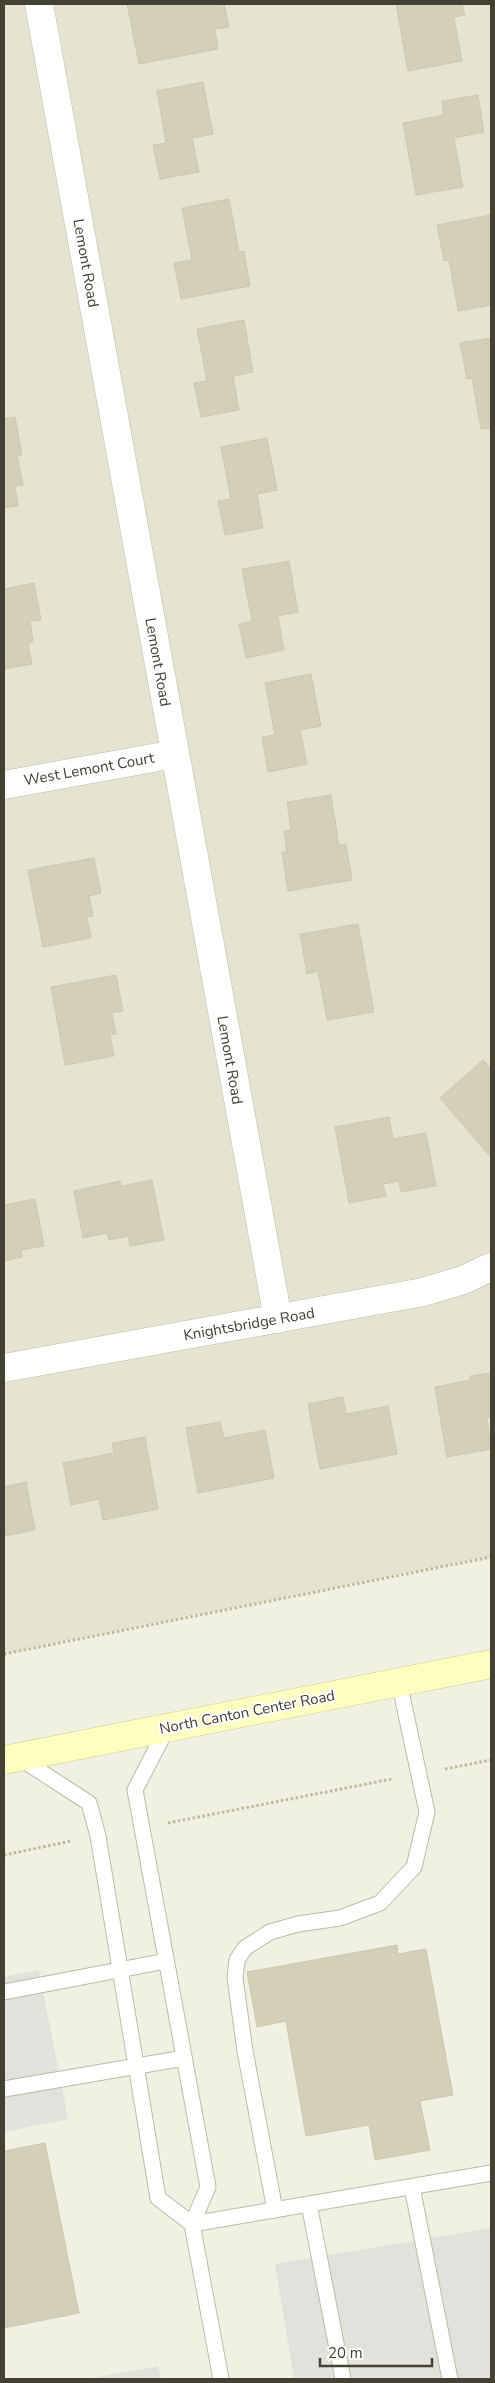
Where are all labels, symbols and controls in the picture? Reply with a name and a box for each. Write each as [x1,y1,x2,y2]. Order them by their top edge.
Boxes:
street label: Lemont Road [68,217,104,309]
street label: Lemont Road [140,616,176,708]
street label: West Lemont Court [22,748,156,790]
street label: Lemont Road [212,1014,248,1106]
street label: Knightsbridge Road [182,1303,316,1345]
street label: North Canton Center Road [158,1685,336,1739]
scale bar [320,2336,432,2368]
text: 20 m [328,2343,363,2363]

